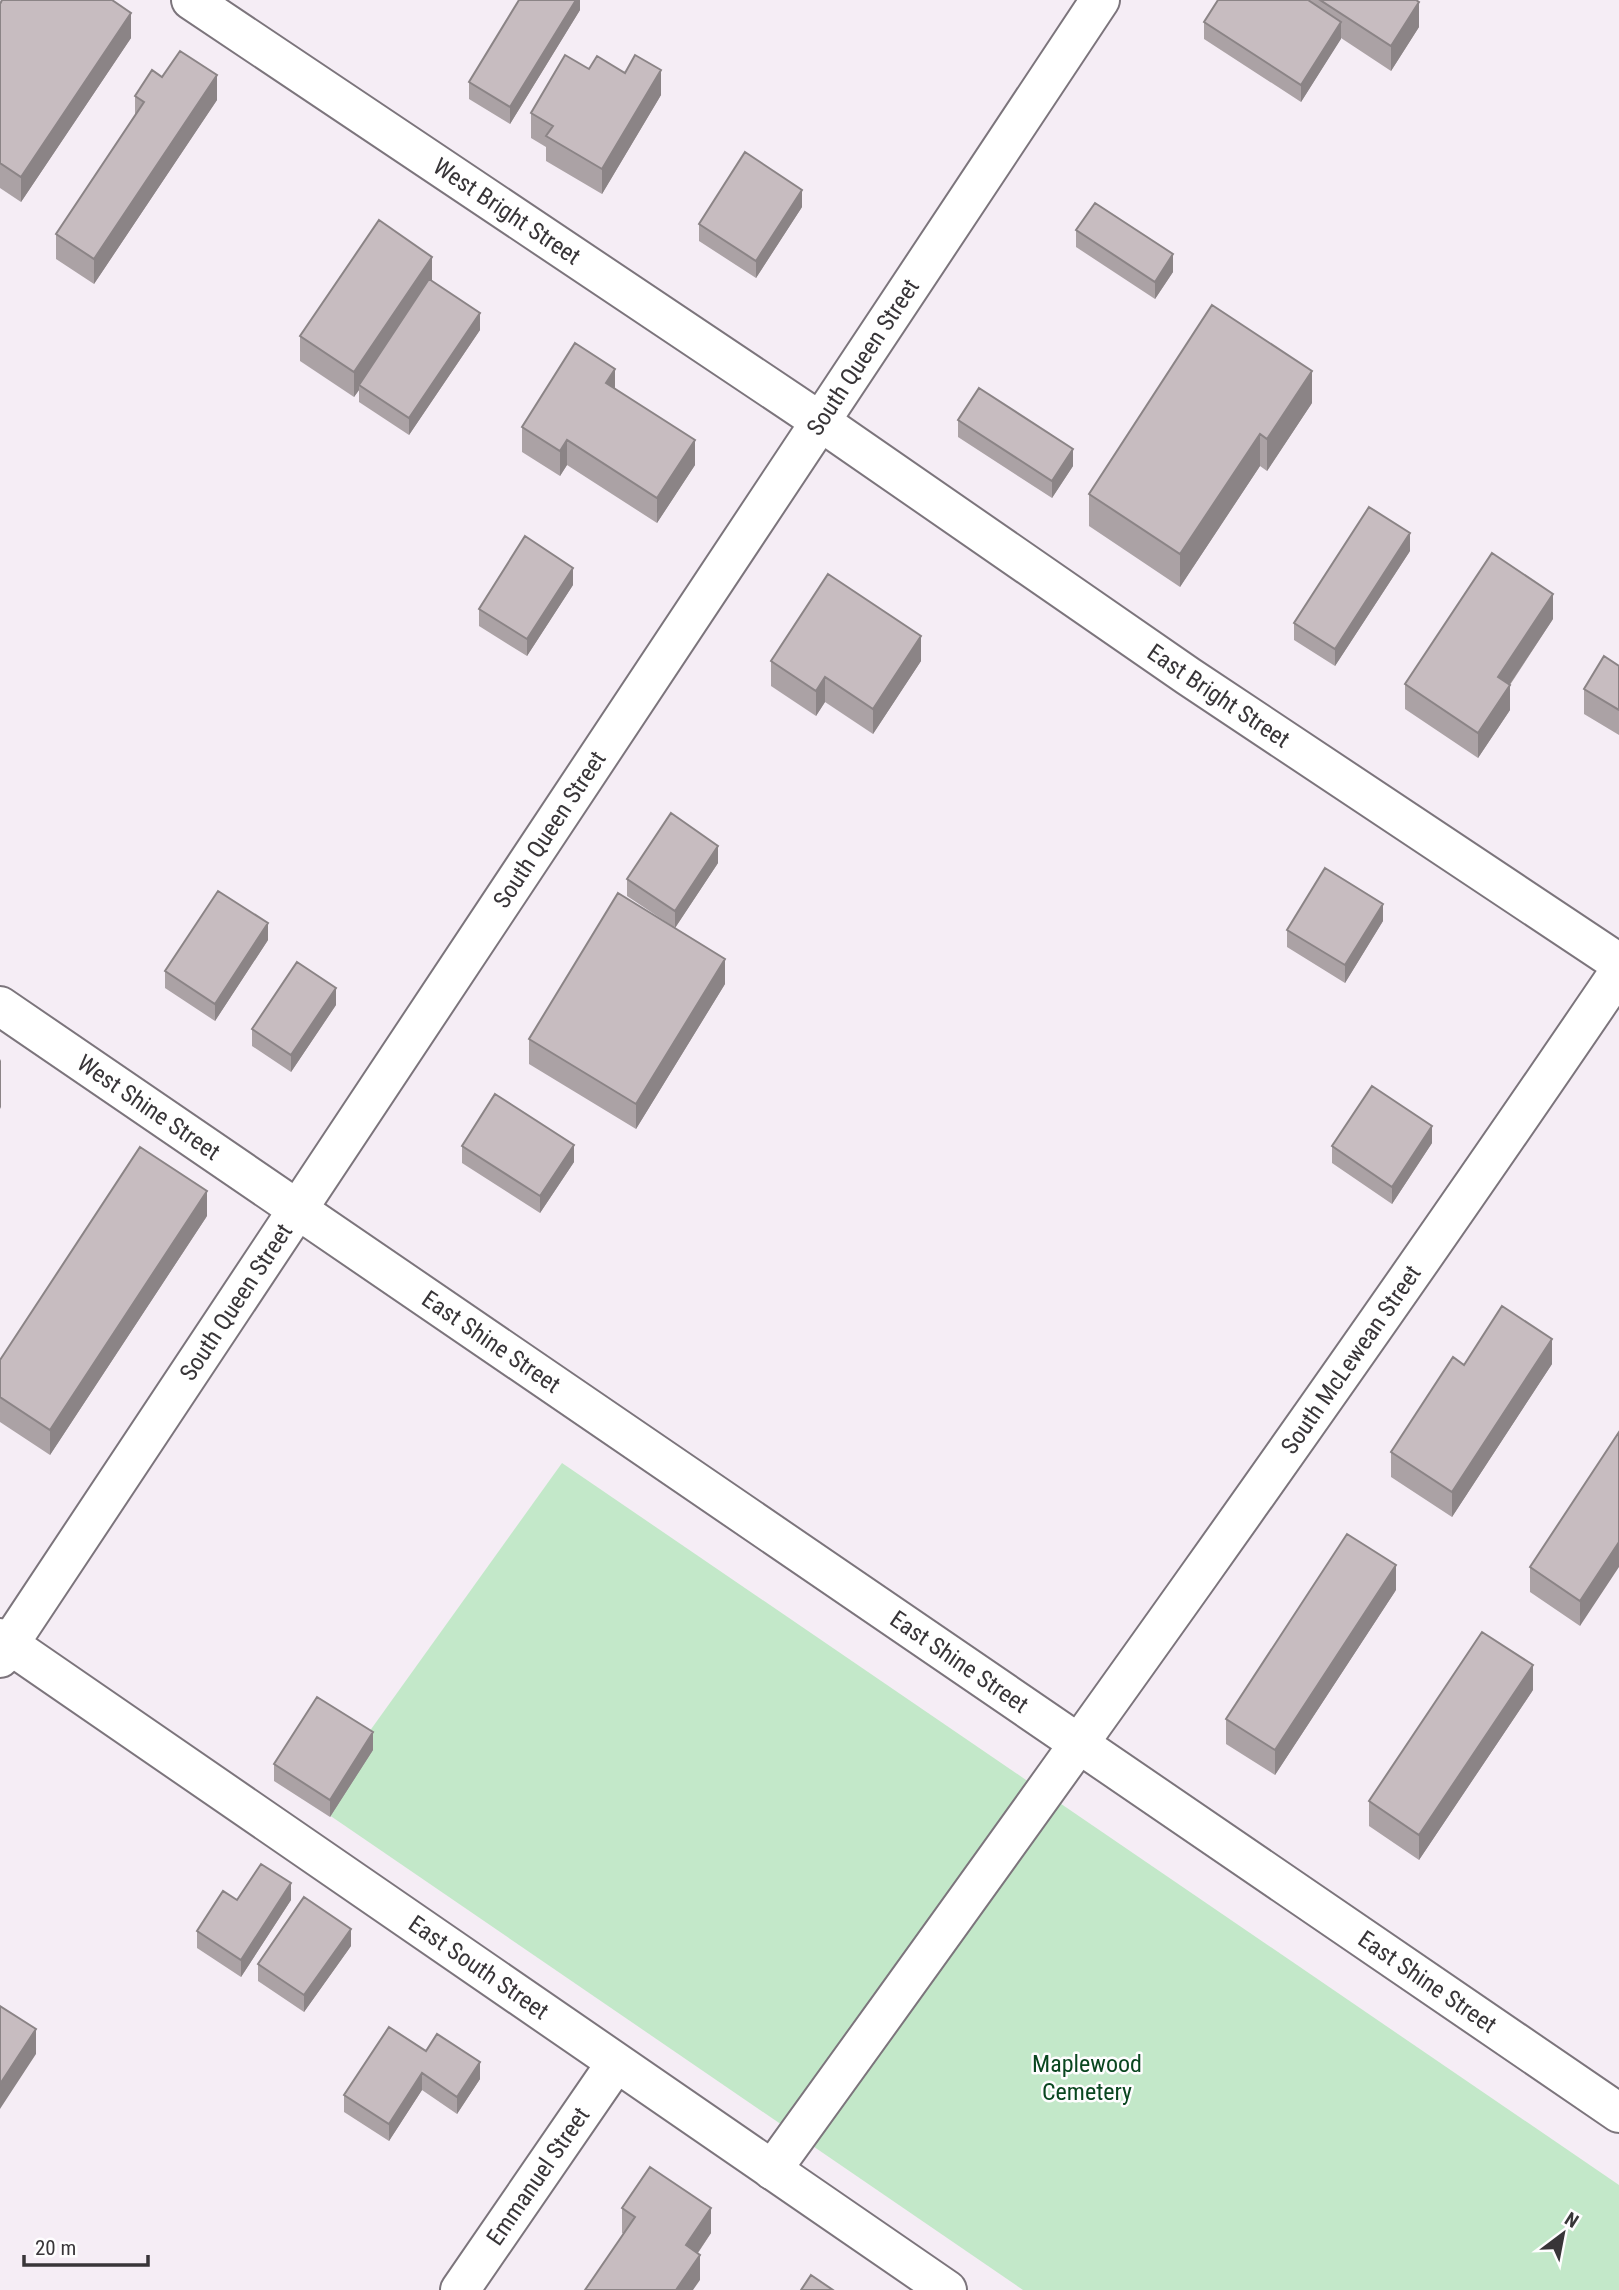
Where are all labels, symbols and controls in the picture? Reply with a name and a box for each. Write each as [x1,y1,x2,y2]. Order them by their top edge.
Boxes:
street label: West Bright Street [428,152,586,271]
street label: South Queen Street [801,274,925,441]
street label: East Bright Street [1142,638,1295,754]
street label: South Queen Street [487,746,612,913]
street label: West Shine Street [72,1049,225,1166]
street label: South Queen Street [174,1219,298,1386]
street label: South McLewean Street [1275,1260,1427,1459]
street label: East Shine Street [417,1285,566,1399]
street label: East Shine Street [885,1605,1034,1719]
street label: East South Street [403,1910,554,2025]
street label: East Shine Street [1353,1925,1502,2039]
park label: Maplewood Cemetery [1032,2050,1142,2106]
street label: Emmanuel Street [481,2102,595,2251]
north arrow [1528,2199,1598,2269]
text: N [1561,2207,1583,2233]
scale bar [24,2224,149,2268]
text: 20 m [35,2236,76,2260]

